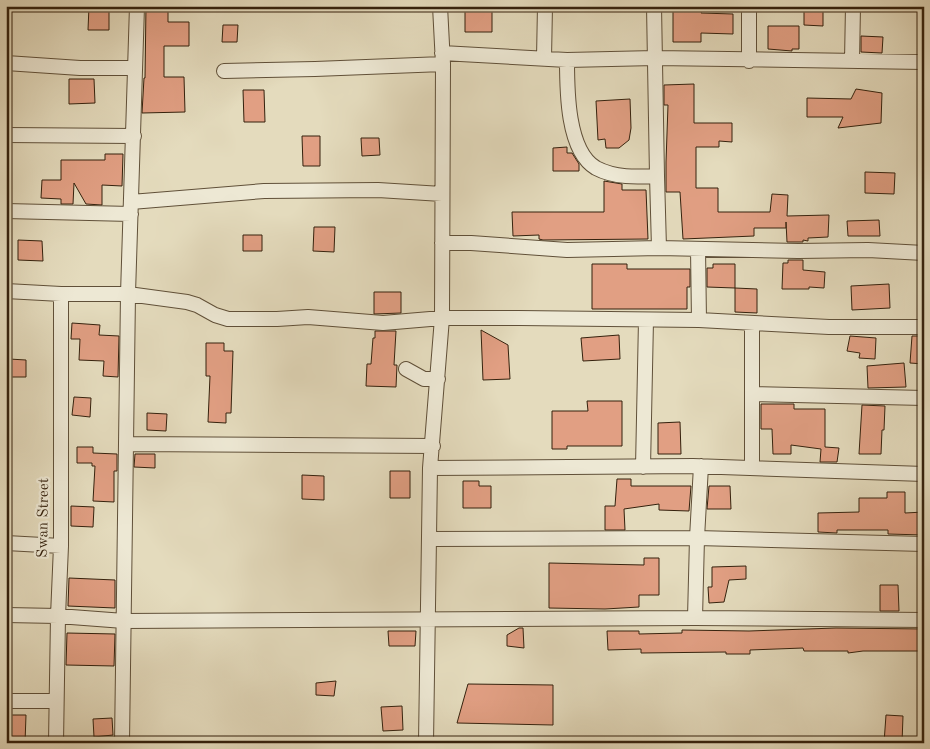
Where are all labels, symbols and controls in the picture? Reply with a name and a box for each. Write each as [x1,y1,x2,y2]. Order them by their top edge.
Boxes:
street label: Swan Street [36,478,52,558]

